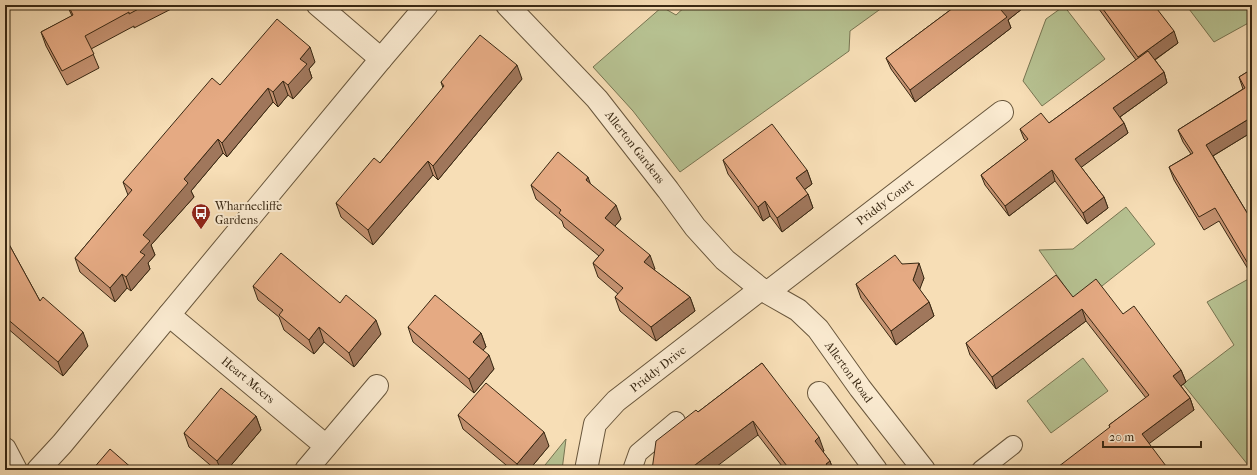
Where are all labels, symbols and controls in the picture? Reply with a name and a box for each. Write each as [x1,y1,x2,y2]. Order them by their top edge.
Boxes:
street label: Allerton Gardens [602,107,668,186]
street label: Priddy Court [854,176,917,228]
place label: Wharnecliffe Gardens [214,199,282,227]
bus stop icon: Wharnecliffe Gardens [190,202,212,230]
street label: Allerton Road [822,338,876,406]
street label: Priddy Drive [627,343,689,395]
street label: Heart Meers [219,354,278,407]
scale bar [1103,423,1201,449]
text: 20 m [1109,430,1134,444]

